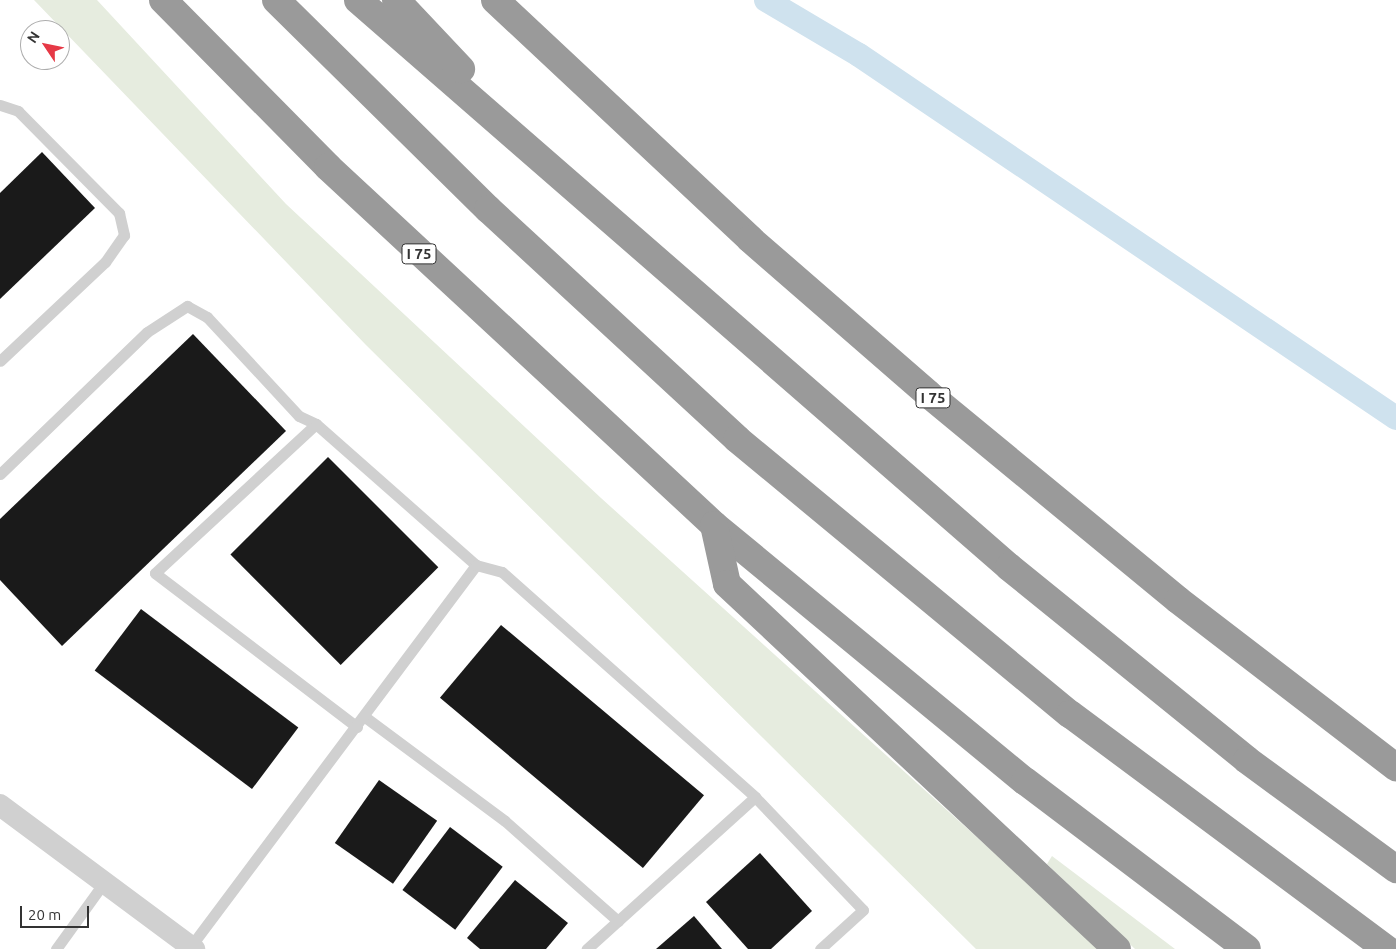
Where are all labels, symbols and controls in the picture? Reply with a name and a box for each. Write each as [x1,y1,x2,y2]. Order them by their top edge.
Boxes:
north arrow [20,20,70,70]
text: N [24,28,43,46]
road number: I 75 [402,242,436,266]
road number: I 75 [916,386,950,410]
scale bar [22,896,91,928]
text: 20 m [28,906,61,923]

